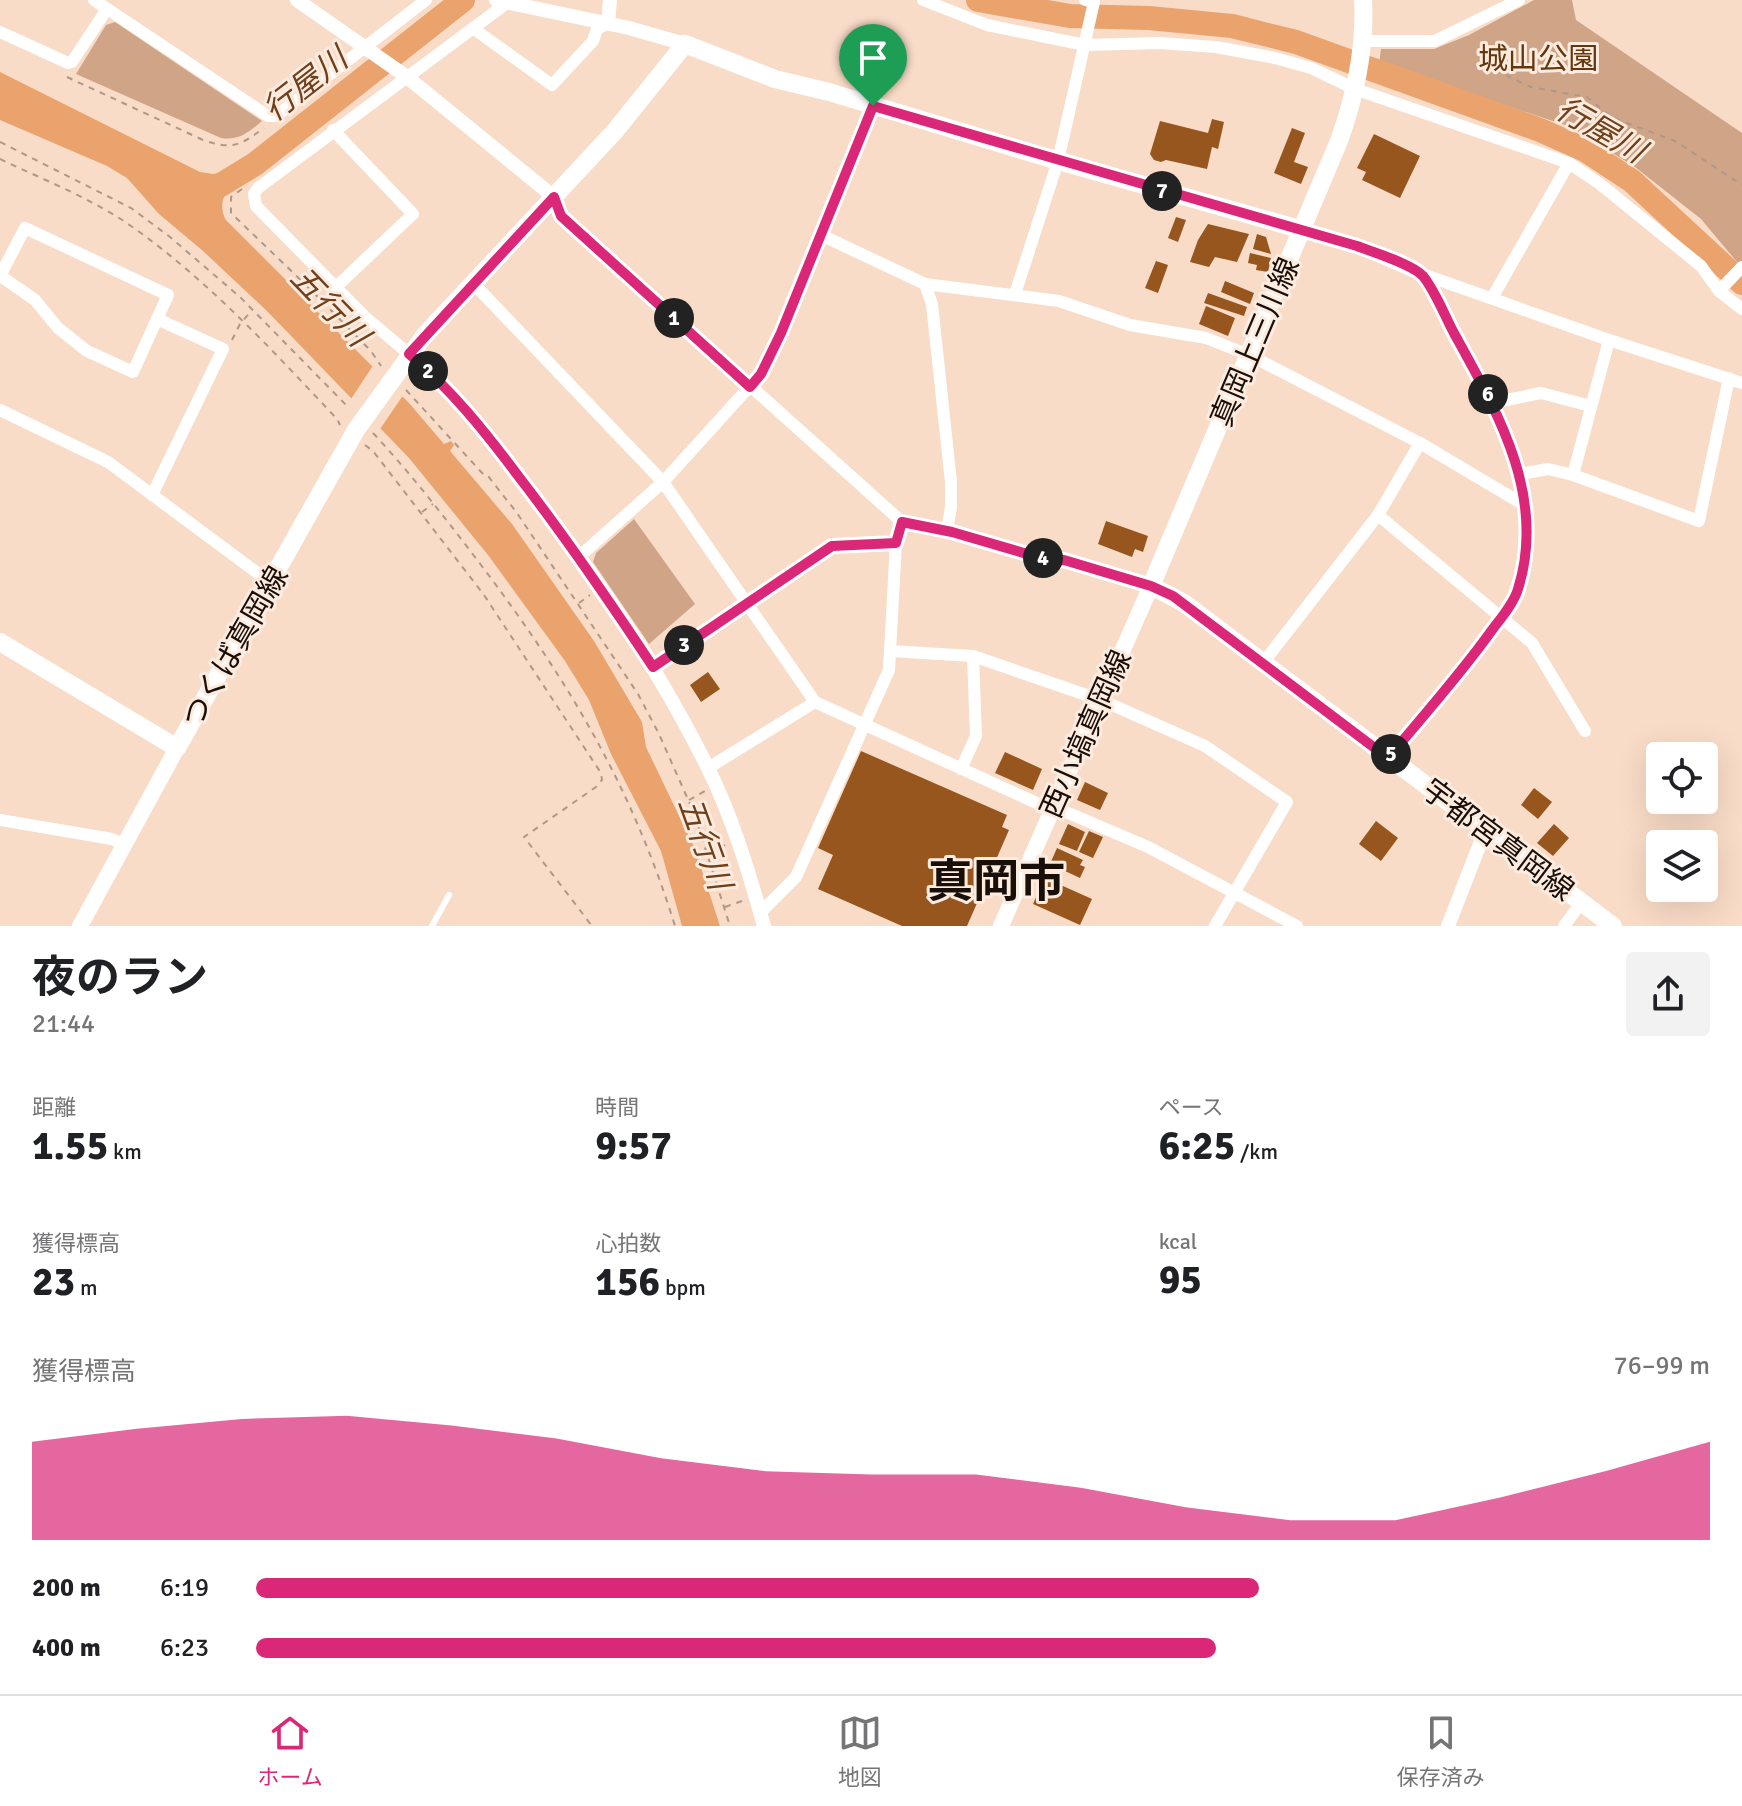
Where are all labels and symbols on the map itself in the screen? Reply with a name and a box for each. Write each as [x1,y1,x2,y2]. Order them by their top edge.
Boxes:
pin [839,24,907,106]
water label: 行屋川 [255,38,357,129]
park label: 城山公園 [1478,41,1598,78]
water label: 行屋川 [1549,90,1655,173]
pin: 7 [1142,171,1182,211]
street label: 真岡上三川線 [1203,252,1308,432]
water label: 五行川 [282,258,379,357]
pin: 1 [654,298,694,338]
pin: 2 [408,351,448,391]
pin: 6 [1468,374,1508,414]
pin: 4 [1023,538,1063,578]
street label: つくば真岡線 [174,560,296,734]
pin: 3 [664,625,704,665]
street label: 西小塙真岡線 [1033,644,1140,824]
pin: 5 [1371,734,1411,774]
street label: 宇都宮真岡線 [1415,771,1581,909]
water label: 五行川 [670,791,740,898]
district label: 真岡市 [927,854,1065,910]

